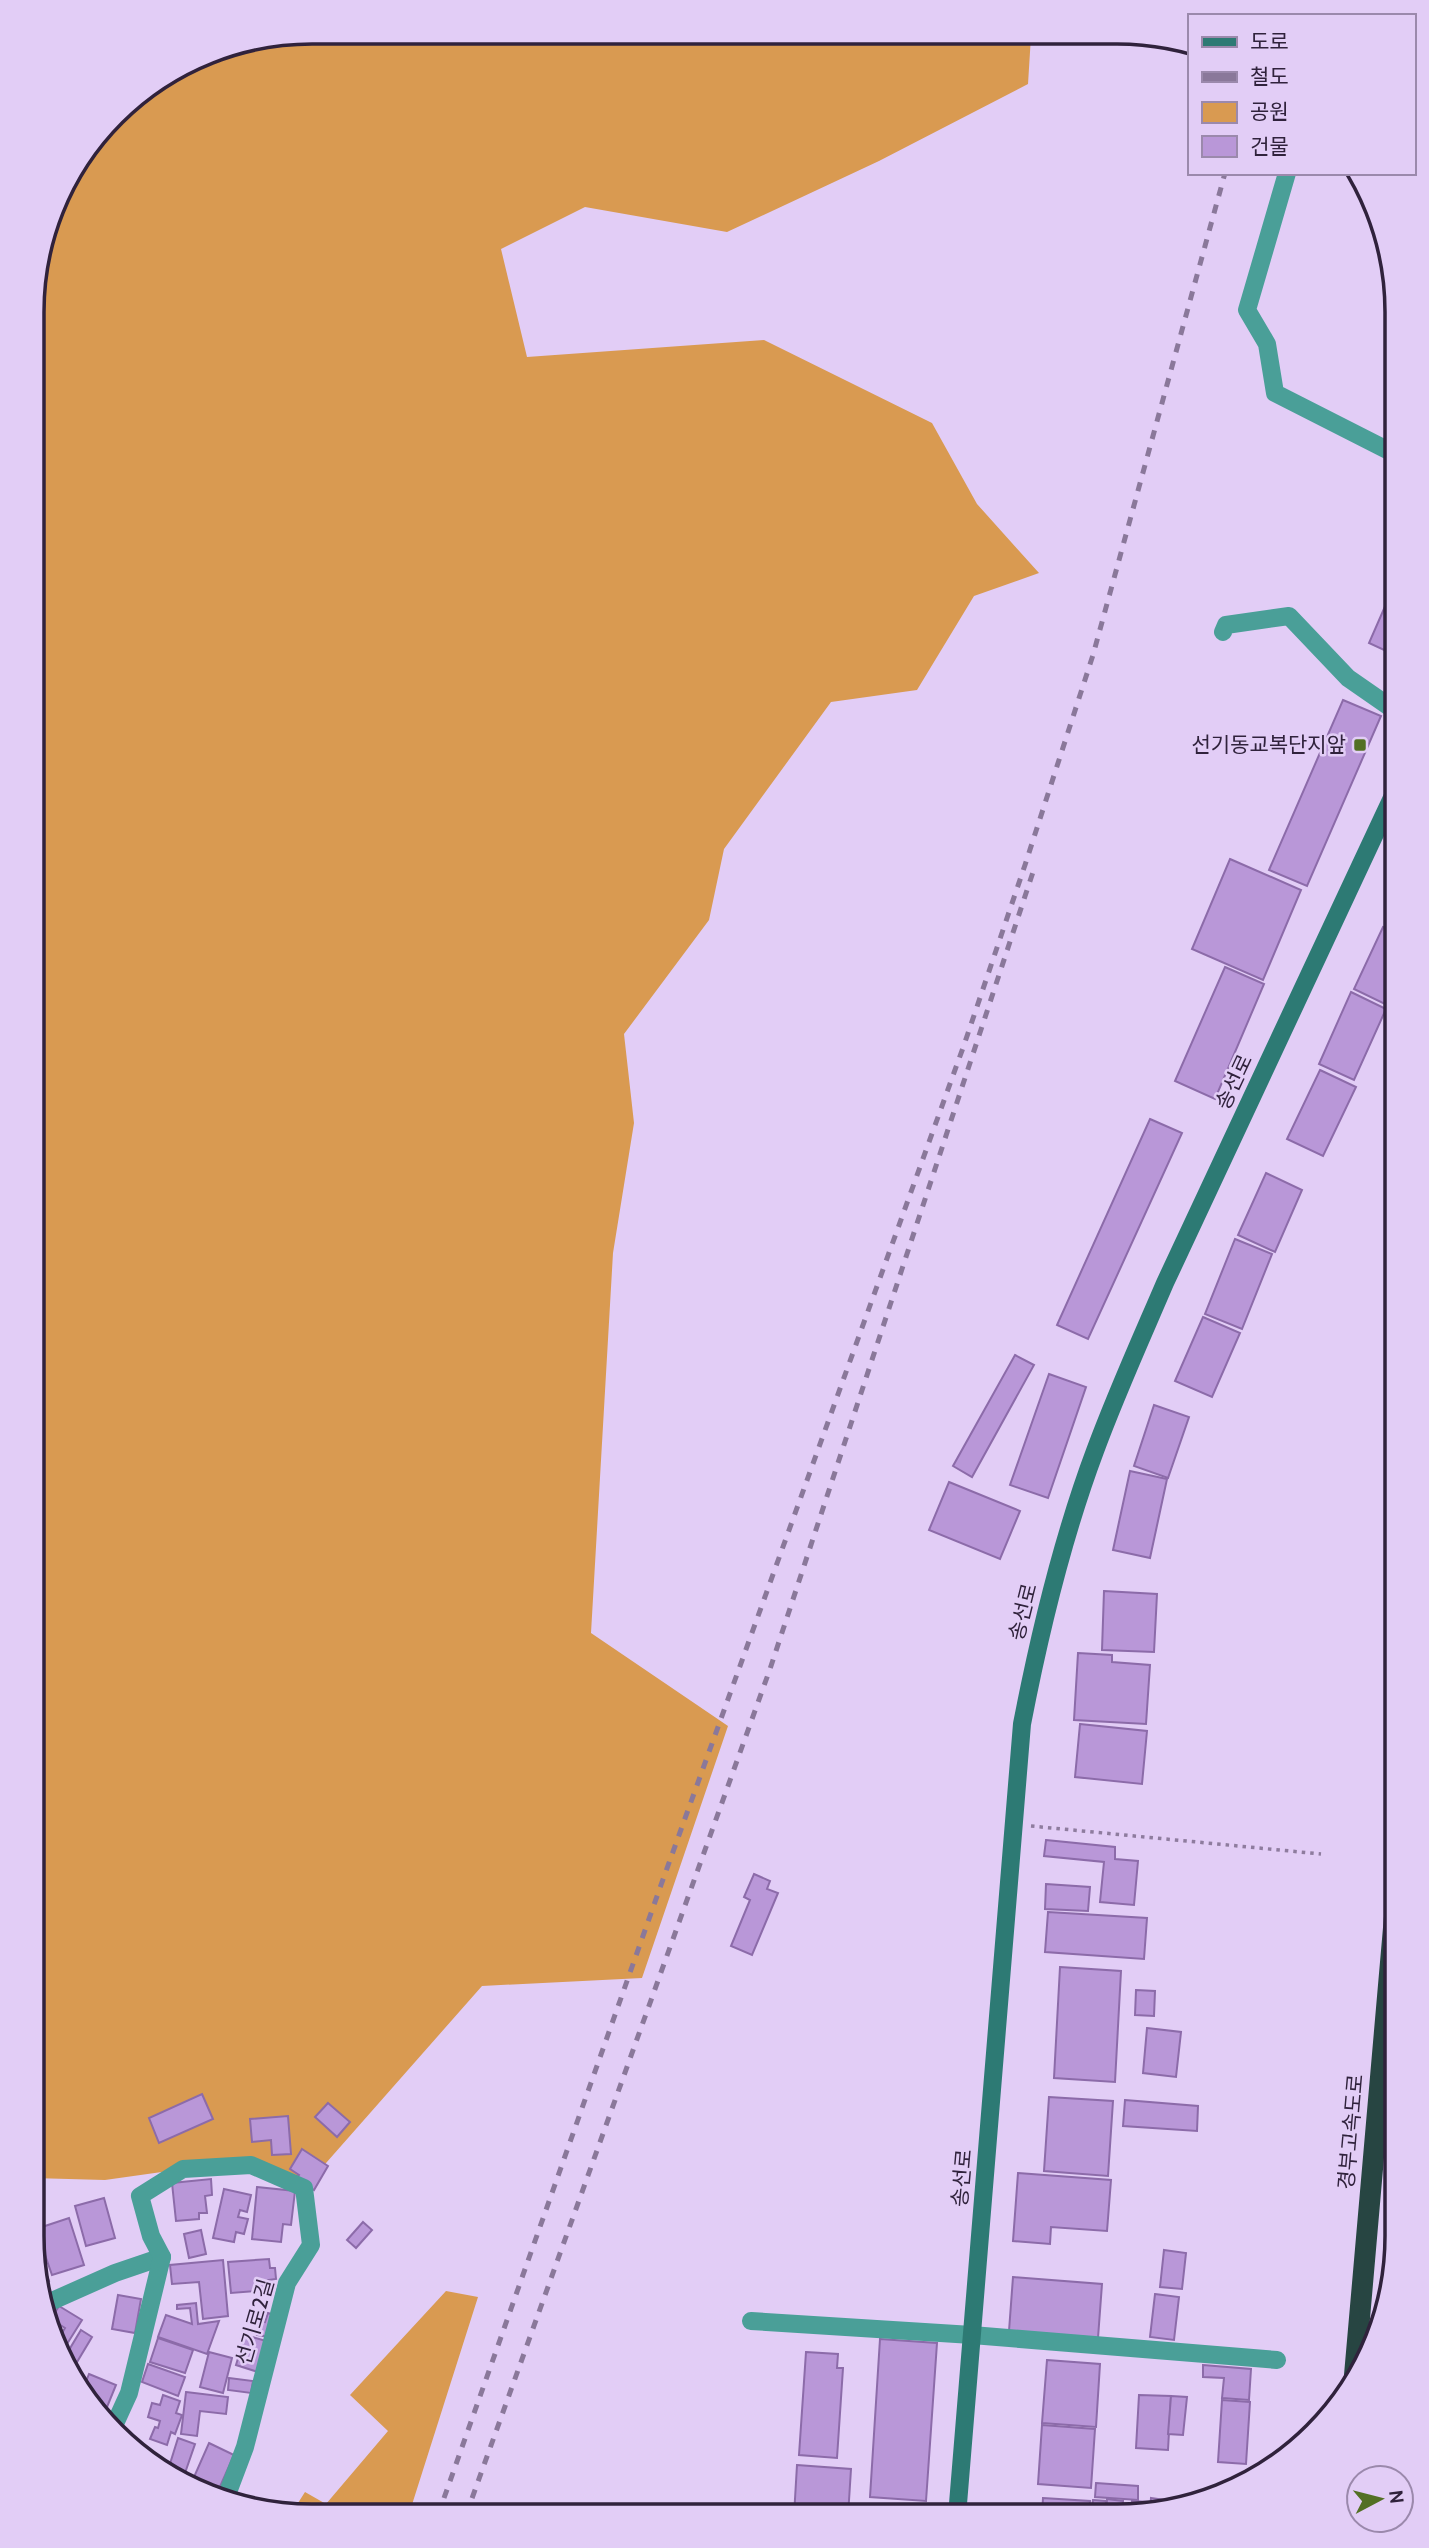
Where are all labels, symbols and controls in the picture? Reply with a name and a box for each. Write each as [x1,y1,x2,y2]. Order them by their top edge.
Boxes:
legend [1188,14,1415,175]
text: 도로 [1250,29,1289,54]
text: 철도 [1250,64,1289,89]
text: 공원 [1250,99,1289,124]
text: 건물 [1250,134,1289,159]
place label: 선기동교복단지앞 [1191,732,1346,757]
marker: 선기동교복단지앞 [1352,737,1368,753]
street label: 송선로 [1210,1050,1257,1113]
street label: 송선로 [1003,1581,1042,1643]
street label: 경부고속도로 [1333,2073,1368,2191]
street label: 송선로 [947,2148,976,2208]
street label: 선기로2길 [230,2276,279,2368]
north arrow [1345,2464,1415,2534]
text: N [1384,2489,1409,2505]

